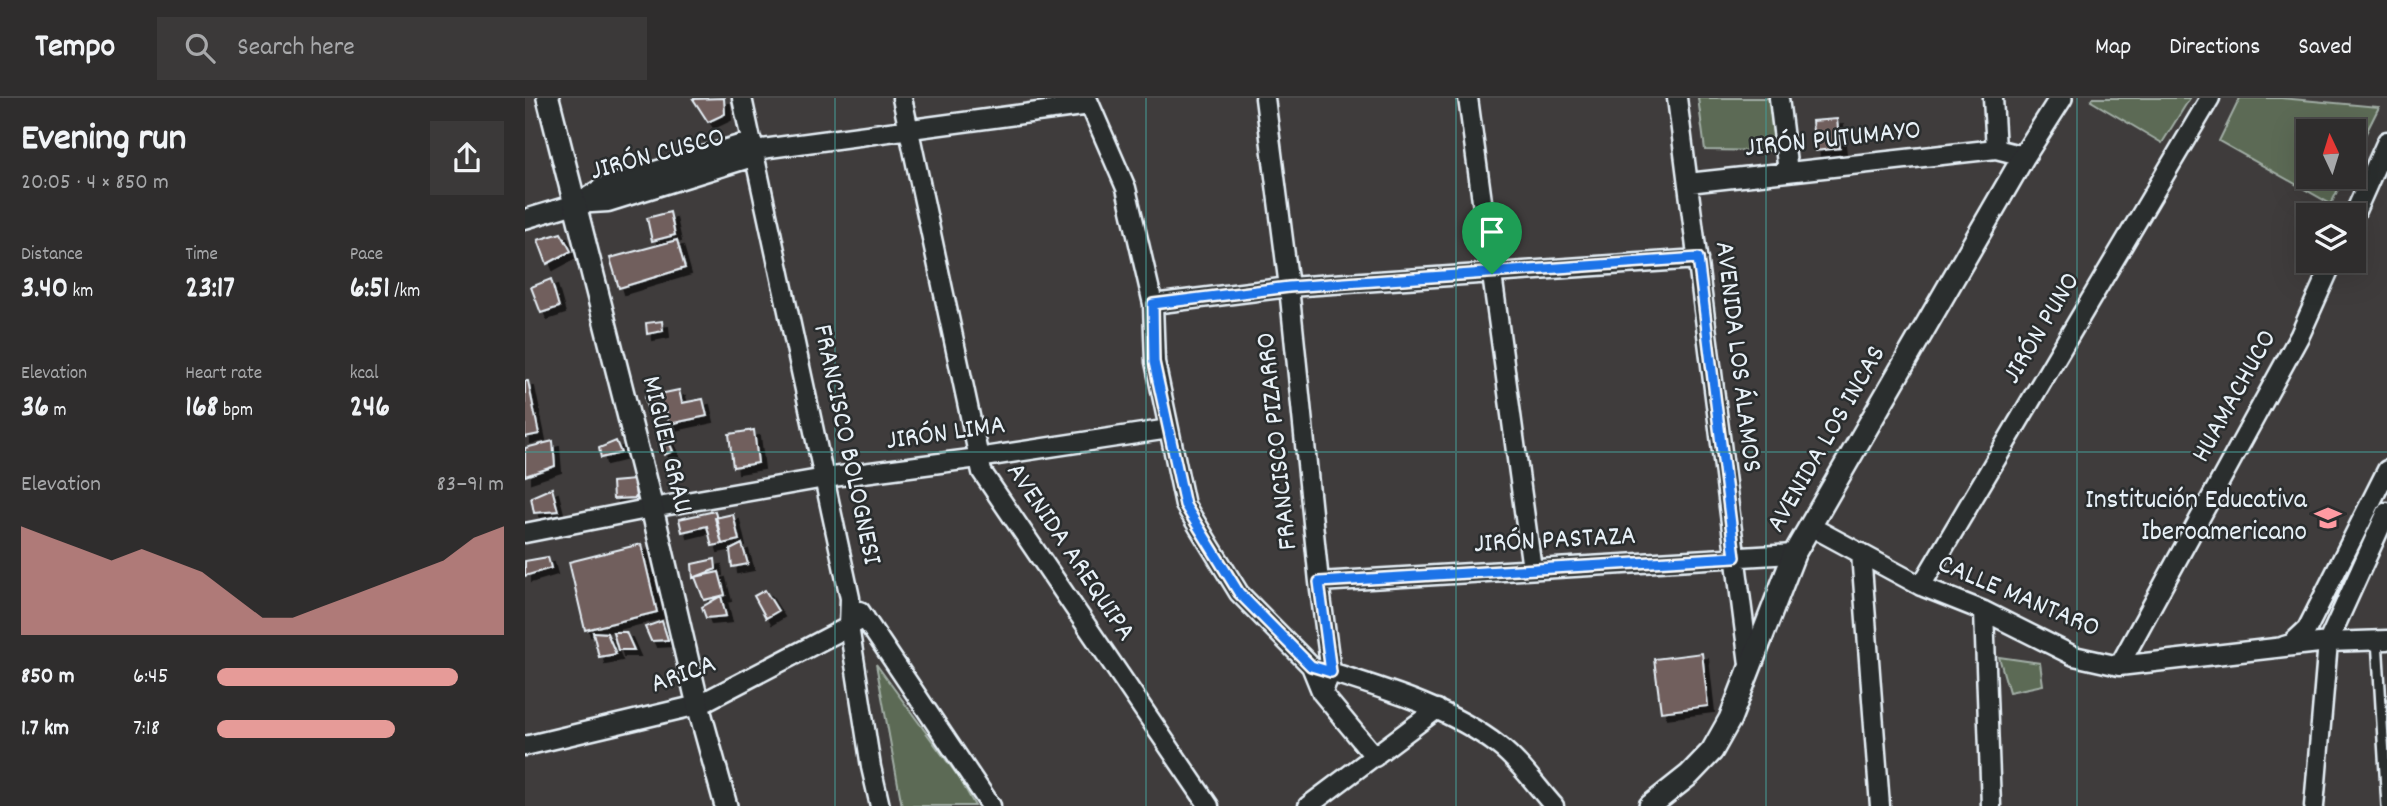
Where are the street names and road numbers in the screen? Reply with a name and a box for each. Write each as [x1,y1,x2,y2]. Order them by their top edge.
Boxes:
street label: JIRÓN PUTUMAYO [1743,112,1923,170]
street label: JIRÓN CUSCO [586,119,730,193]
street label: AVENIDA LOS ÁLAMOS [1702,239,1770,475]
street label: JIRÓN PUNO [1994,266,2092,392]
street label: FRANCISCO BOLOGNESI [800,321,890,569]
street label: HUAMACHUCO [2183,323,2289,471]
street label: FRANCISCO PIZARRO [1248,330,1310,552]
street label: AVENIDA LOS INCAS [1758,339,1898,541]
street label: MIGUEL GRAU [629,372,701,518]
street label: JIRÓN LIMA [884,407,1008,463]
street label: AVENIDA AREQUIPA [994,455,1144,651]
street label: JIRÓN PASTAZA [1473,518,1637,566]
street label: CALLE MANTARO [1931,546,2105,650]
street label: ARICA [646,646,722,706]

